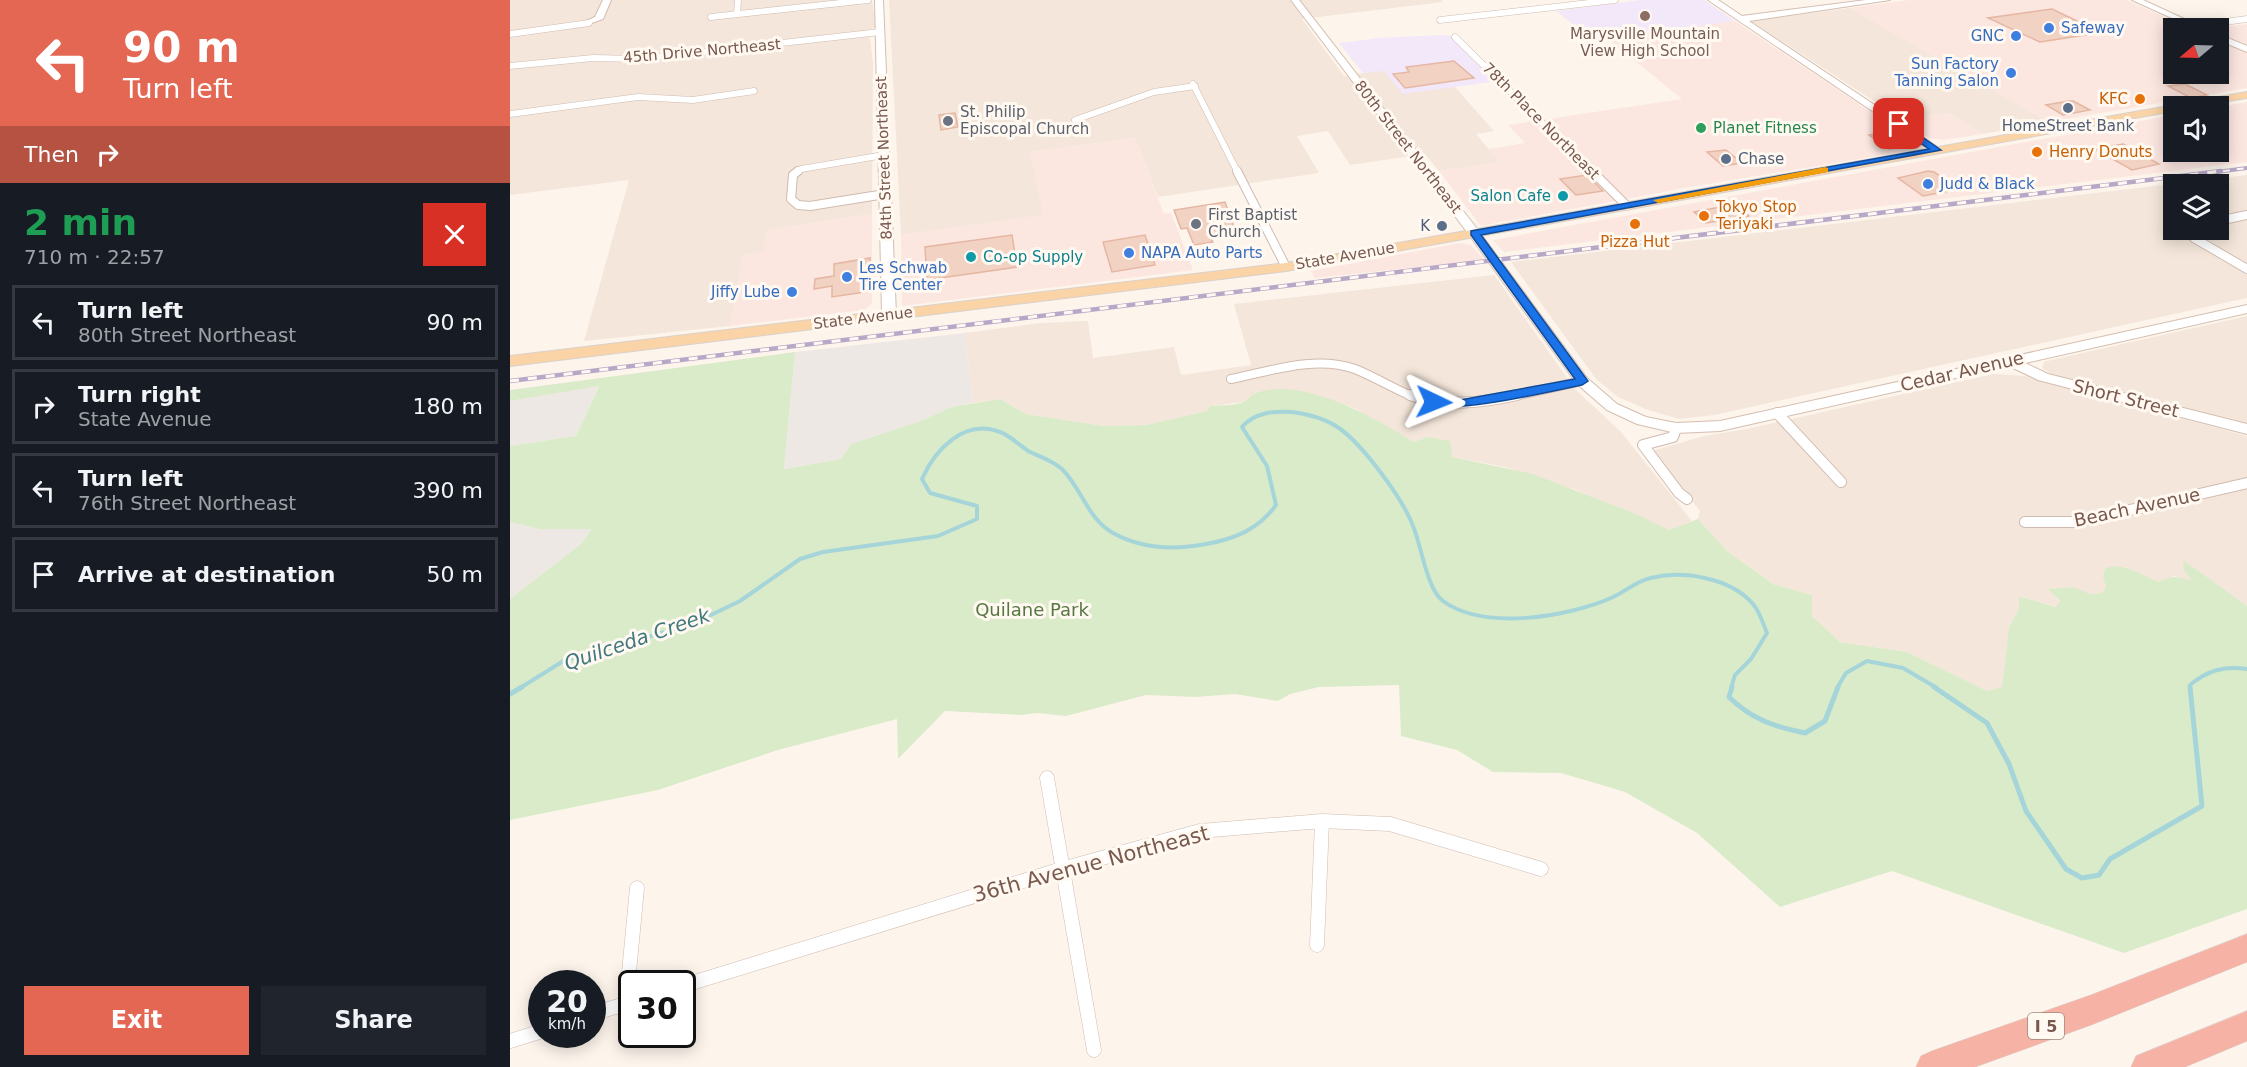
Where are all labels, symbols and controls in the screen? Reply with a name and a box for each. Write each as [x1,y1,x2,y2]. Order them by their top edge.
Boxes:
marker: Marysville Mountain View High School [1638,9,1652,23]
north arrow [2163,18,2229,84]
map controls [2163,18,2229,240]
place label: Safeway [2061,19,2125,37]
marker: Safeway [2042,21,2056,35]
text: 90 m [123,23,240,72]
icon: left [24,24,102,102]
place label: Marysville Mountain View High School [1570,25,1720,60]
place label: GNC [1971,27,2004,45]
marker: GNC [2009,29,2023,43]
street label: 45th Drive Northeast [622,35,782,67]
place label: Sun Factory Tanning Salon [1894,55,1999,90]
street label: 78th Place Northeast [1479,59,1603,183]
marker: Sun Factory Tanning Salon [2004,66,2018,80]
text: Turn left [123,73,233,104]
street label: 84th Street Northeast [872,76,896,240]
street label: 80th Street Northeast [1351,77,1466,217]
place label: KFC [2099,90,2128,108]
marker: KFC [2133,92,2147,106]
button: sound [2163,96,2229,162]
pin [1873,98,1924,149]
marker: HomeStreet Bank [2061,101,2075,115]
place label: St. Philip Episcopal Church [960,103,1089,138]
icon: arrive [1882,107,1915,140]
marker: St. Philip Episcopal Church [941,114,955,128]
place label: HomeStreet Bank [2002,117,2134,135]
place label: Planet Fitness [1713,119,1817,137]
marker: Planet Fitness [1694,121,1708,135]
icon: right [91,138,124,171]
text: Then [24,142,79,167]
place label: Henry Donuts [2049,143,2152,161]
marker: Henry Donuts [2030,145,2044,159]
place label: Chase [1738,150,1784,168]
marker: Chase [1719,152,1733,166]
button: layers [2163,174,2229,240]
place label: Judd & Black [1939,175,2035,193]
marker: Judd & Black [1921,177,1935,191]
place label: Salon Cafe [1470,187,1551,205]
marker: Salon Cafe [1556,189,1570,203]
place label: Tokyo Stop Teriyaki [1715,198,1797,233]
text: 2 min [24,202,137,243]
button: close [423,203,486,266]
place label: First Baptist Church [1208,206,1297,241]
marker: Tokyo Stop Teriyaki [1697,209,1711,223]
marker: First Baptist Church [1189,217,1203,231]
place label: K [1420,217,1431,235]
marker: Pizza Hut [1628,217,1642,231]
marker: K [1435,219,1449,233]
place label: Pizza Hut [1600,233,1670,251]
street label: State Avenue [1294,238,1396,274]
place label: NAPA Auto Parts [1141,244,1263,262]
text: 710 m · 22:57 [24,245,165,269]
marker: NAPA Auto Parts [1122,246,1136,260]
place label: Co-op Supply [983,248,1083,266]
marker: Co-op Supply [964,250,978,264]
place label: Les Schwab Tire Center [858,259,947,294]
marker: Les Schwab Tire Center [840,270,854,284]
place label: Jiffy Lube [710,283,780,301]
marker: Jiffy Lube [785,285,799,299]
text: Turn left [78,298,183,323]
street label: State Avenue [812,303,914,333]
icon: left [27,306,60,339]
text: 90 m [427,310,483,335]
text: 80th Street Northeast [78,323,296,347]
street label: Cedar Avenue [1898,347,2026,395]
position arrow [1402,370,1466,434]
street label: Short Street [2071,375,2181,421]
text: Turn right [78,382,201,407]
icon: right [27,390,60,423]
text: 180 m [413,394,483,419]
text: State Avenue [78,407,212,431]
text: Turn left [78,466,183,491]
icon: left [27,474,60,507]
text: 390 m [413,478,483,503]
street label: Beach Avenue [2072,483,2202,531]
text: 76th Street Northeast [78,491,296,515]
icon: arrive [27,558,60,591]
text: Arrive at destination [78,562,335,587]
text: 50 m [427,562,483,587]
park label: Quilane Park [975,599,1089,620]
water label: Quilceda Creek [561,602,714,675]
street label: 36th Avenue Northeast [970,821,1212,907]
speed limit sign: 30 [618,970,696,1048]
text: 20 [546,984,588,1019]
button: Exit [24,986,249,1055]
button: Share [261,986,486,1055]
road number: I 5 [2028,1013,2064,1039]
text: km/h [548,1015,586,1033]

